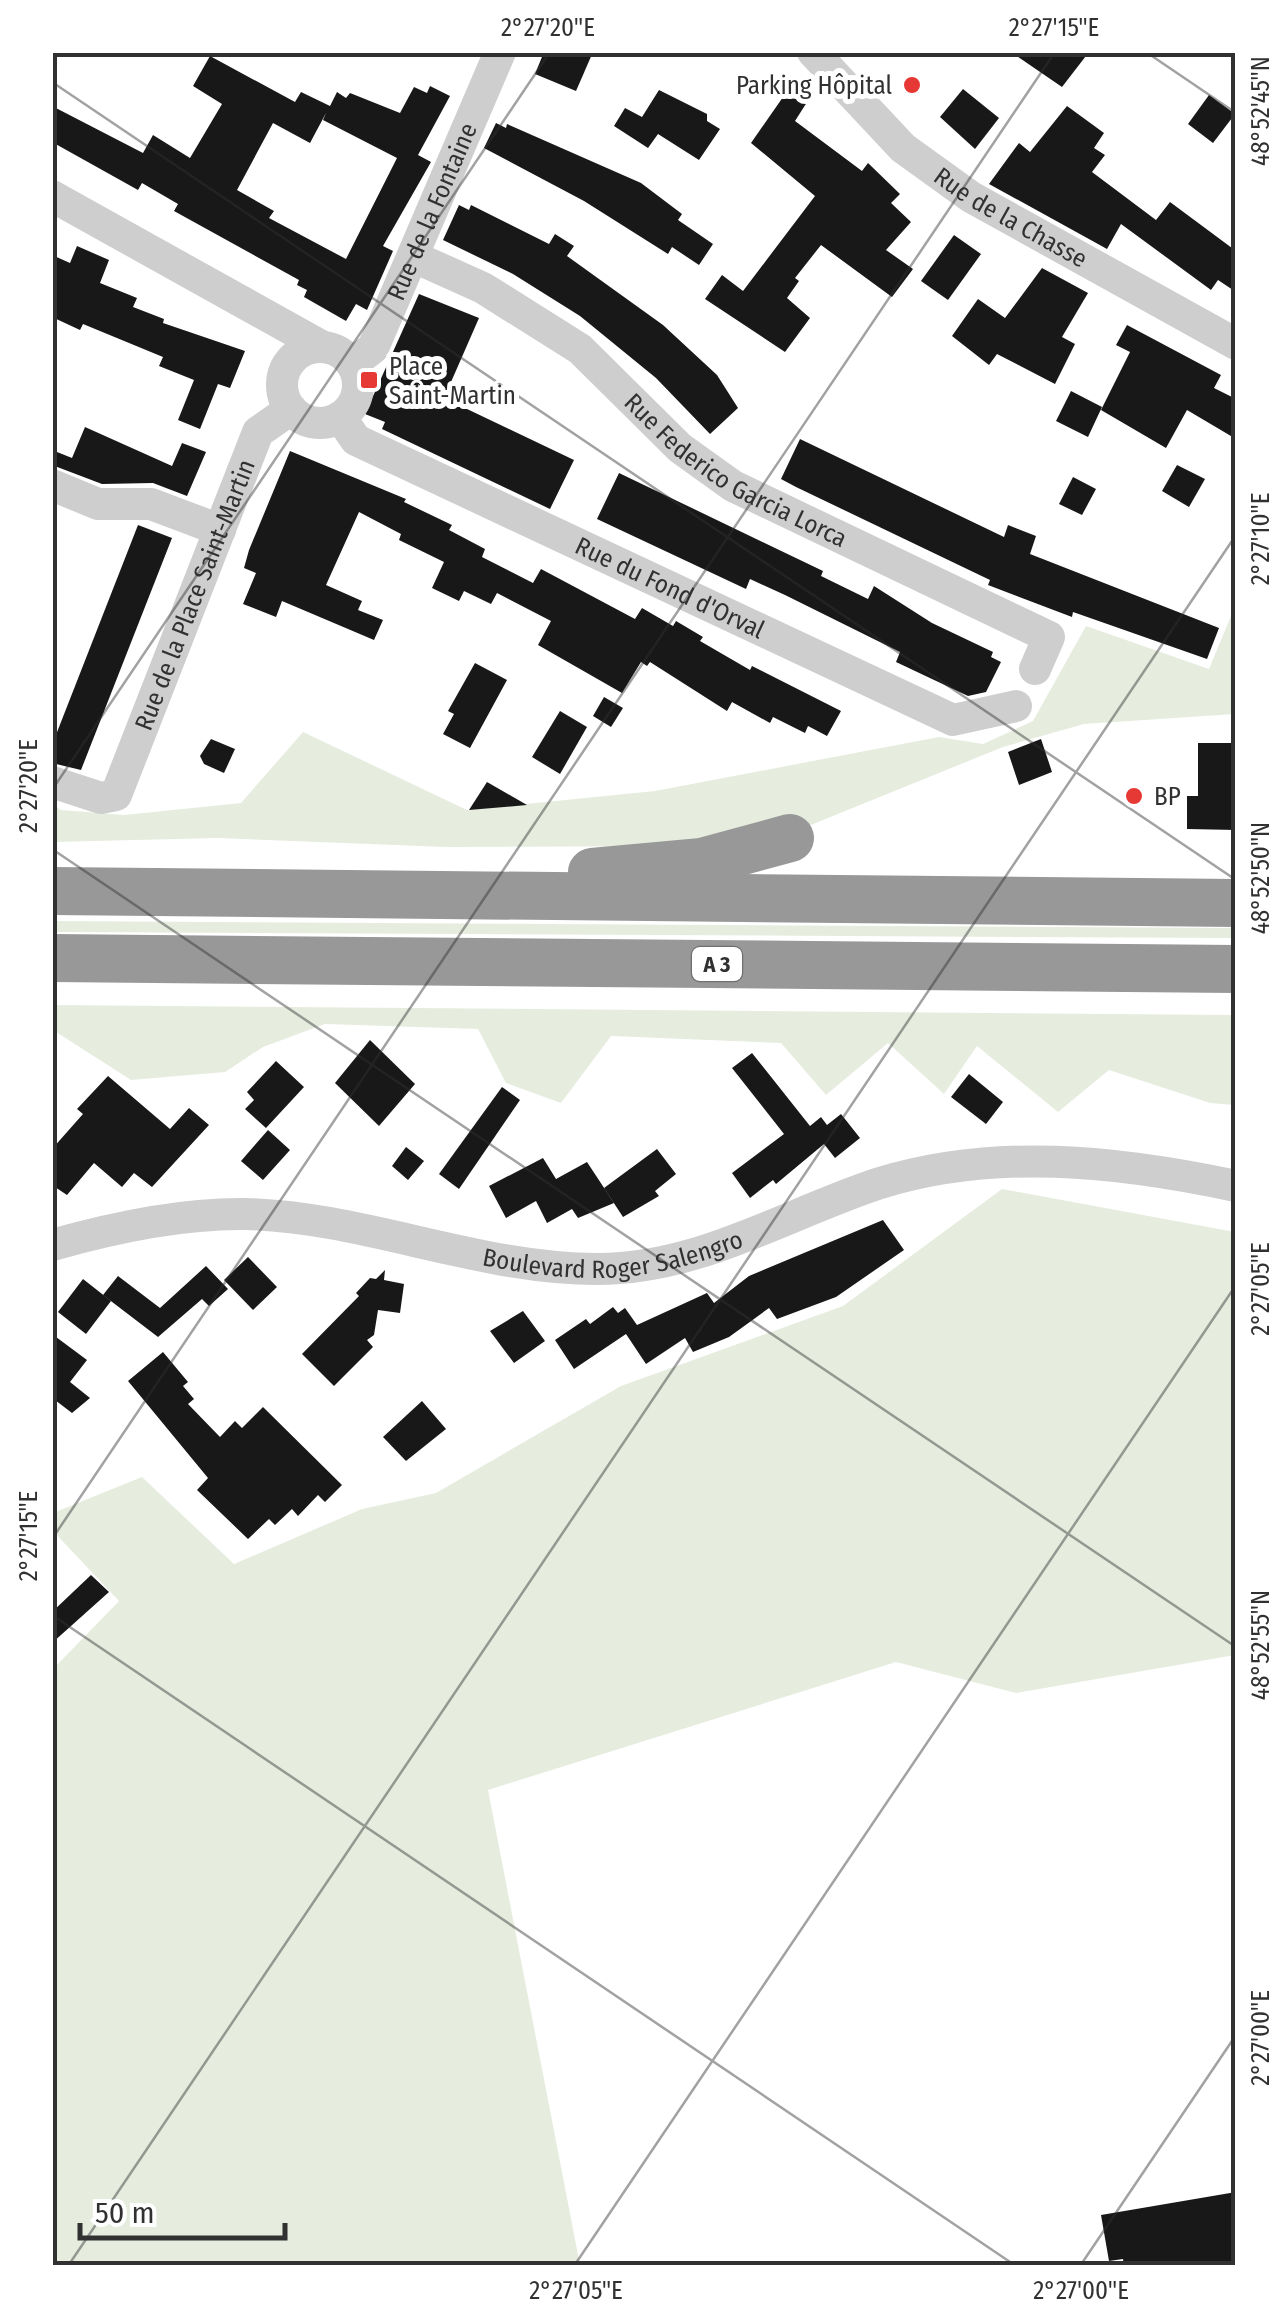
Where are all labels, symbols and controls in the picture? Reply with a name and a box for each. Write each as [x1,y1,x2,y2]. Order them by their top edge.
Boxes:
text: 2°27'20"E [501,13,595,43]
text: 2°27'15"E [1009,13,1099,43]
text: 48°52'45"N [1246,56,1276,166]
place label: Parking Hôpital [736,71,892,101]
marker: Parking Hôpital [901,74,923,96]
street label: Rue de la Fontaine [381,119,484,305]
street label: Rue de la Chasse [928,161,1092,274]
place label: Place Saint-Martin [389,352,516,411]
marker: Place Saint-Martin [358,369,380,391]
street label: Rue Federico Garcia Lorca [618,388,852,554]
street label: Rue de la Place Saint-Martin [129,455,262,735]
text: 2°27'10"E [1246,493,1276,585]
street label: Rue du Fond d'Orval [570,531,769,646]
text: 2°27'20"E [14,739,44,833]
place label: BP [1154,782,1181,812]
marker: BP [1123,785,1145,807]
text: 48°52'50"N [1246,822,1276,934]
road number: A 3 [692,947,742,981]
street label: Boulevard Roger Salengro [480,1225,747,1285]
text: 2°27'05"E [1246,1242,1276,1336]
text: 2°27'15"E [14,1491,44,1581]
text: 48°52'55"N [1246,1590,1276,1700]
text: 2°27'00"E [1246,1990,1276,2086]
scale bar [80,2178,285,2240]
text: 50 m [95,2195,155,2231]
text: 2°27'05"E [529,2276,623,2306]
text: 2°27'00"E [1033,2276,1129,2306]

